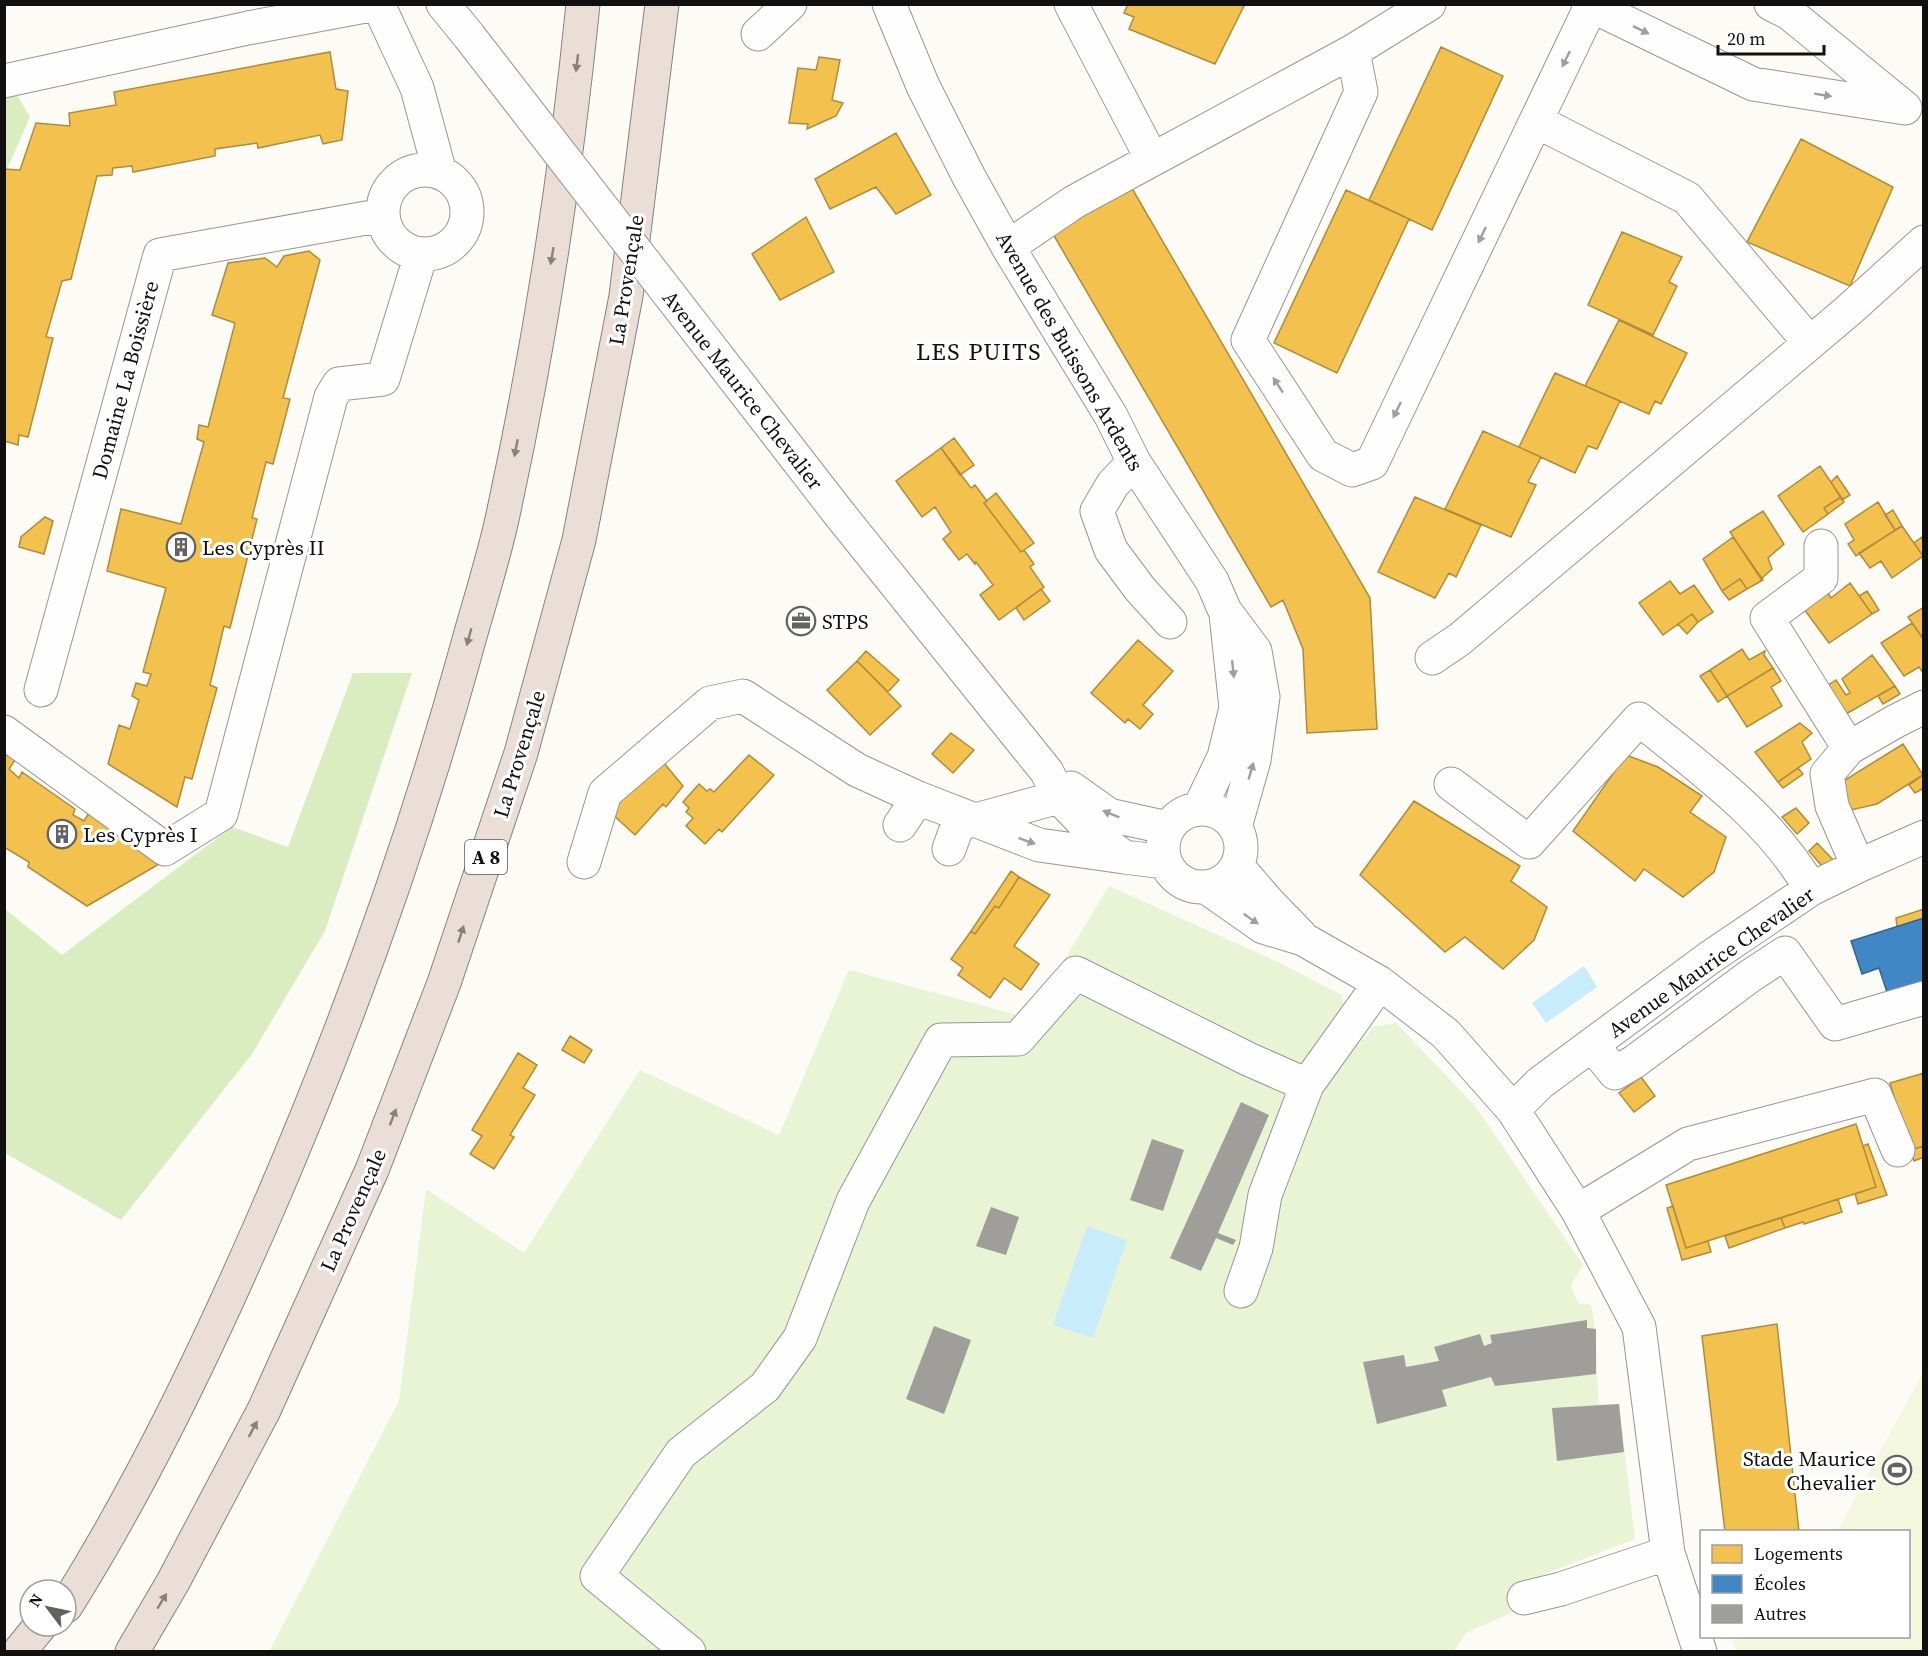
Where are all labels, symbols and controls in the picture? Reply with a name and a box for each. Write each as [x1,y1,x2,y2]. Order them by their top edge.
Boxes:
scale bar [1718,18,1824,56]
one-way arrow [1632,25,1649,34]
text: 20 m [1727,26,1765,51]
one-way arrow [1562,50,1571,67]
one-way arrow [572,53,582,72]
one-way arrow [1813,90,1832,99]
street label: La Provençale [601,213,651,347]
street label: Avenue des Buissons Ardents [989,226,1151,476]
one-way arrow [1477,226,1486,243]
one-way arrow [547,247,556,266]
street label: Domaine La Boissière [85,278,165,482]
street label: Avenue Maurice Chevalier [656,284,830,496]
district label: LES PUITS [916,335,1042,368]
one-way arrow [1272,378,1284,394]
one-way arrow [1393,402,1402,419]
one-way arrow [511,438,520,457]
building icon: Les Cyprès II [165,531,197,563]
place label: Les Cyprès II [202,533,324,562]
office icon: STPS [785,605,817,637]
place label: STPS [822,607,869,636]
one-way arrow [464,628,474,646]
one-way arrow [1228,660,1238,679]
street label: La Provençale [486,687,552,821]
one-way arrow [1247,762,1256,780]
one-way arrow [1102,809,1120,819]
building icon: Les Cyprès I [46,818,78,850]
place label: Les Cyprès I [83,820,198,849]
one-way arrow [1018,836,1036,846]
road number: A 8 [465,840,507,874]
street label: Avenue Maurice Chevalier [1602,880,1820,1044]
one-way arrow [1243,913,1259,925]
one-way arrow [456,925,466,943]
one-way arrow [388,1108,398,1126]
street label: La Provençale [313,1144,393,1276]
one-way arrow [248,1420,258,1438]
place label: Stade Maurice Chevalier [1743,1444,1876,1497]
sports icon: Stade Maurice Chevalier [1881,1454,1913,1486]
legend [1700,1530,1910,1638]
text: Logements [1754,1541,1843,1566]
text: Écoles [1754,1571,1806,1596]
north arrow [18,1578,78,1638]
text: N [23,1589,48,1611]
one-way arrow [157,1592,167,1609]
text: Autres [1754,1601,1807,1626]

